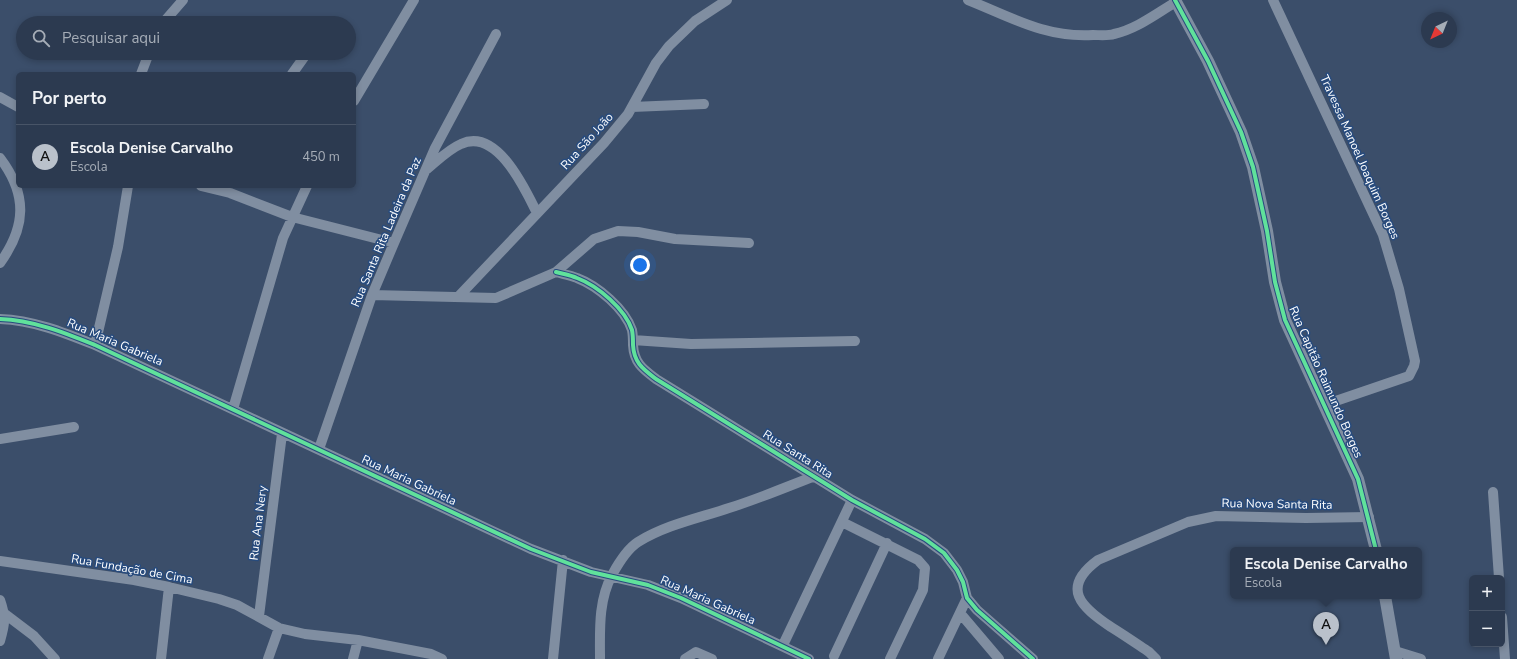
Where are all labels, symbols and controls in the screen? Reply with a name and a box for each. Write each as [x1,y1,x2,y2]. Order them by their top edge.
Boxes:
north arrow [1421,12,1457,48]
search box [16,16,356,60]
icon: search [30,27,52,49]
text: Pesquisar aqui [62,28,160,48]
street label: Travessa Manoel Joaquim Borges [1316,72,1404,242]
text: Por perto [32,87,107,110]
street label: Rua São João [557,109,617,173]
text: Escola Denise Carvalho [70,138,233,158]
text: A [40,148,50,166]
text: 450 m [302,148,340,166]
street label: Rua Santa Rita Ladeira da Paz [347,154,425,309]
text: Escola [70,158,108,176]
your location [630,255,650,275]
street label: Rua Capitão Raimundo Borges [1285,304,1367,461]
street label: Rua Maria Gabriela [65,315,165,369]
street label: Rua Santa Rita [760,426,836,482]
street label: Rua Maria Gabriela [359,451,459,509]
street label: Rua Ana Nery [245,484,271,561]
street label: Rua Nova Santa Rita [1221,495,1333,513]
popup [1230,547,1422,599]
street label: Rua Fundação de Cima [70,550,194,588]
text: Escola Denise Carvalho [1244,554,1408,574]
street label: Rua Maria Gabriela [658,572,758,628]
text: Escola [1244,574,1282,592]
map controls [1469,575,1505,647]
button: + [1469,575,1505,611]
button: − [1469,611,1505,647]
pin: A [1313,612,1339,645]

